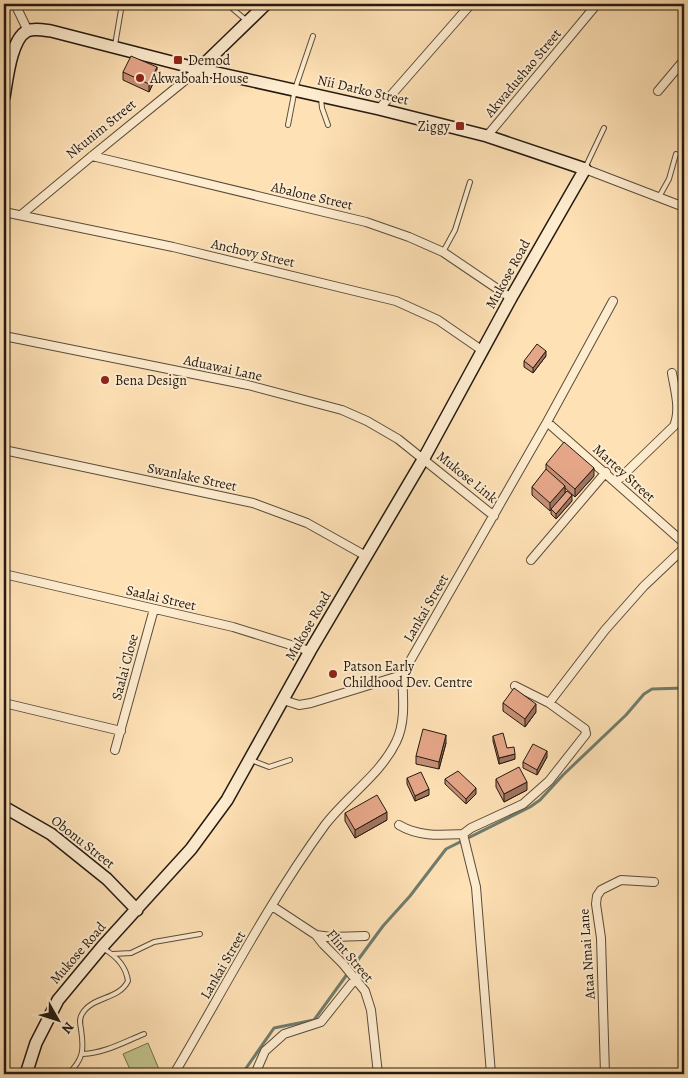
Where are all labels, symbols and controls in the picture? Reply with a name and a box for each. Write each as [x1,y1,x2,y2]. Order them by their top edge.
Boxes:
street label: Akwadushao Street [480,25,566,122]
place label: Demod [188,51,231,70]
marker: Demod [172,54,184,66]
place label: Akwaboah House [149,69,249,88]
street label: Nii Darko Street [315,70,411,110]
marker: Akwaboah House [134,72,146,84]
street label: Nkunim Street [62,95,140,163]
place label: Ziggy [418,117,451,136]
marker: Ziggy [454,120,466,132]
street label: Abalone Street [268,177,355,215]
street label: Anchovy Street [208,234,297,272]
street label: Mukose Road [481,235,535,312]
street label: Aduawai Lane [181,350,264,386]
place label: Bena Design [115,371,187,390]
marker: Bena Design [99,374,111,386]
street label: Martey Street [589,440,660,506]
street label: Mukose Link [433,447,501,507]
street label: Swanlake Street [145,458,239,496]
street label: Lankai Street [399,570,453,646]
street label: Saalai Street [124,581,198,615]
street label: Mukose Road [281,588,336,664]
street label: Saalai Close [107,632,143,702]
place label: Patson Early Childhood Dev. Centre [343,657,473,692]
marker: Patson Early Childhood Dev. Centre [327,668,339,680]
street label: Obonu Street [47,811,119,873]
street label: Ataa Nmai Lane [574,908,600,1001]
street label: Mukose Road [46,917,111,988]
street label: Flint Street [322,925,378,987]
street label: Lankai Street [196,927,250,1003]
north arrow [32,996,82,1046]
text: N [57,1018,78,1038]

